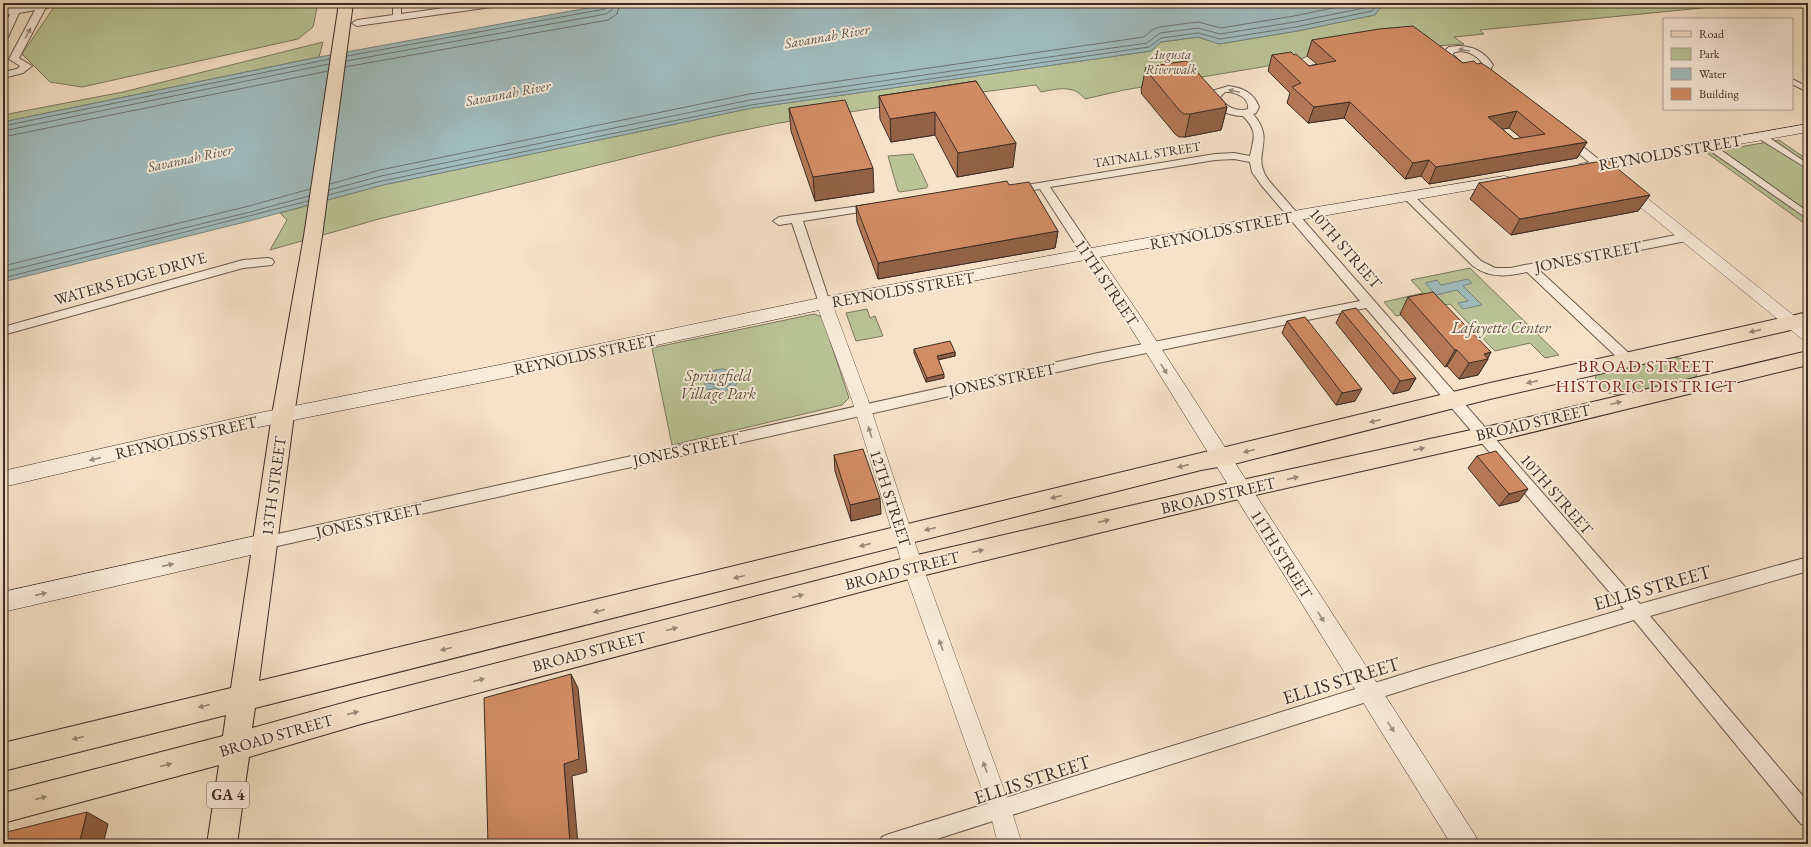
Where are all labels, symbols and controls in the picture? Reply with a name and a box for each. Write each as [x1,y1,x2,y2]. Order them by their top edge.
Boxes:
legend [1663,18,1793,110]
water label: Savannah River [782,20,872,53]
text: Road [1699,26,1725,42]
one-way arrow [25,27,31,39]
park label: Augusta Riverwalk [1145,46,1197,78]
text: Park [1699,46,1720,62]
one-way arrow [1458,47,1470,53]
text: Water [1699,66,1726,82]
water label: Savannah River [463,76,553,110]
text: Building [1699,86,1740,102]
one-way arrow [1228,87,1240,93]
street label: REYNOLDS STREET [1597,130,1744,175]
street label: TATNALL STREET [1092,138,1202,171]
water label: Savannah River [145,140,235,176]
street label: 10TH STREET [1305,203,1387,293]
street label: REYNOLDS STREET [1148,206,1295,255]
street label: 11TH STREET [1070,235,1144,330]
street label: JONES STREET [1531,236,1644,278]
street label: WATERS EDGE DRIVE [51,247,209,310]
street label: REYNOLDS STREET [830,267,977,312]
park label: Lafayette Center [1450,317,1552,338]
one-way arrow [1748,328,1761,334]
street label: REYNOLDS STREET [512,329,658,380]
district label: BROAD STREET HISTORIC DISTRICT [1555,355,1737,397]
street label: JONES STREET [945,358,1058,401]
one-way arrow [1161,363,1168,375]
park label: Springfield Village Park [680,365,757,404]
one-way arrow [1526,379,1539,385]
street label: BROAD STREET [1474,399,1593,446]
one-way arrow [1610,400,1622,406]
street label: REYNOLDS STREET [113,411,259,464]
one-way arrow [1369,418,1381,424]
one-way arrow [867,426,873,438]
street label: JONES STREET [629,428,742,471]
street label: 13TH STREET [256,435,291,537]
one-way arrow [1413,445,1426,451]
street label: 12TH STREET [865,447,916,549]
one-way arrow [1243,449,1255,455]
street label: 10TH STREET [1516,449,1598,539]
one-way arrow [89,456,101,462]
one-way arrow [1176,463,1188,469]
street label: BROAD STREET [1159,472,1278,519]
one-way arrow [1286,474,1299,480]
one-way arrow [1050,495,1063,501]
street label: JONES STREET [312,498,425,543]
street label: 11TH STREET [1246,506,1317,603]
one-way arrow [1098,518,1111,524]
one-way arrow [924,526,936,532]
one-way arrow [859,542,871,548]
street label: BROAD STREET [843,546,962,595]
one-way arrow [972,548,984,554]
street label: ELLIS STREET [1590,559,1714,616]
one-way arrow [162,562,174,568]
one-way arrow [733,574,745,580]
one-way arrow [35,590,47,596]
one-way arrow [793,593,805,599]
one-way arrow [593,608,605,614]
one-way arrow [1318,611,1325,623]
one-way arrow [666,625,679,631]
street label: BROAD STREET [530,626,649,677]
one-way arrow [938,638,944,650]
one-way arrow [440,646,452,652]
street label: ELLIS STREET [1280,651,1403,710]
one-way arrow [473,677,485,683]
one-way arrow [198,704,211,710]
street label: BROAD STREET [217,709,336,762]
one-way arrow [348,710,360,716]
one-way arrow [1387,722,1395,732]
one-way arrow [72,735,84,741]
street label: ELLIS STREET [971,749,1094,810]
one-way arrow [160,761,173,767]
one-way arrow [981,761,987,773]
road number: GA 4 [207,782,249,808]
one-way arrow [34,794,47,800]

